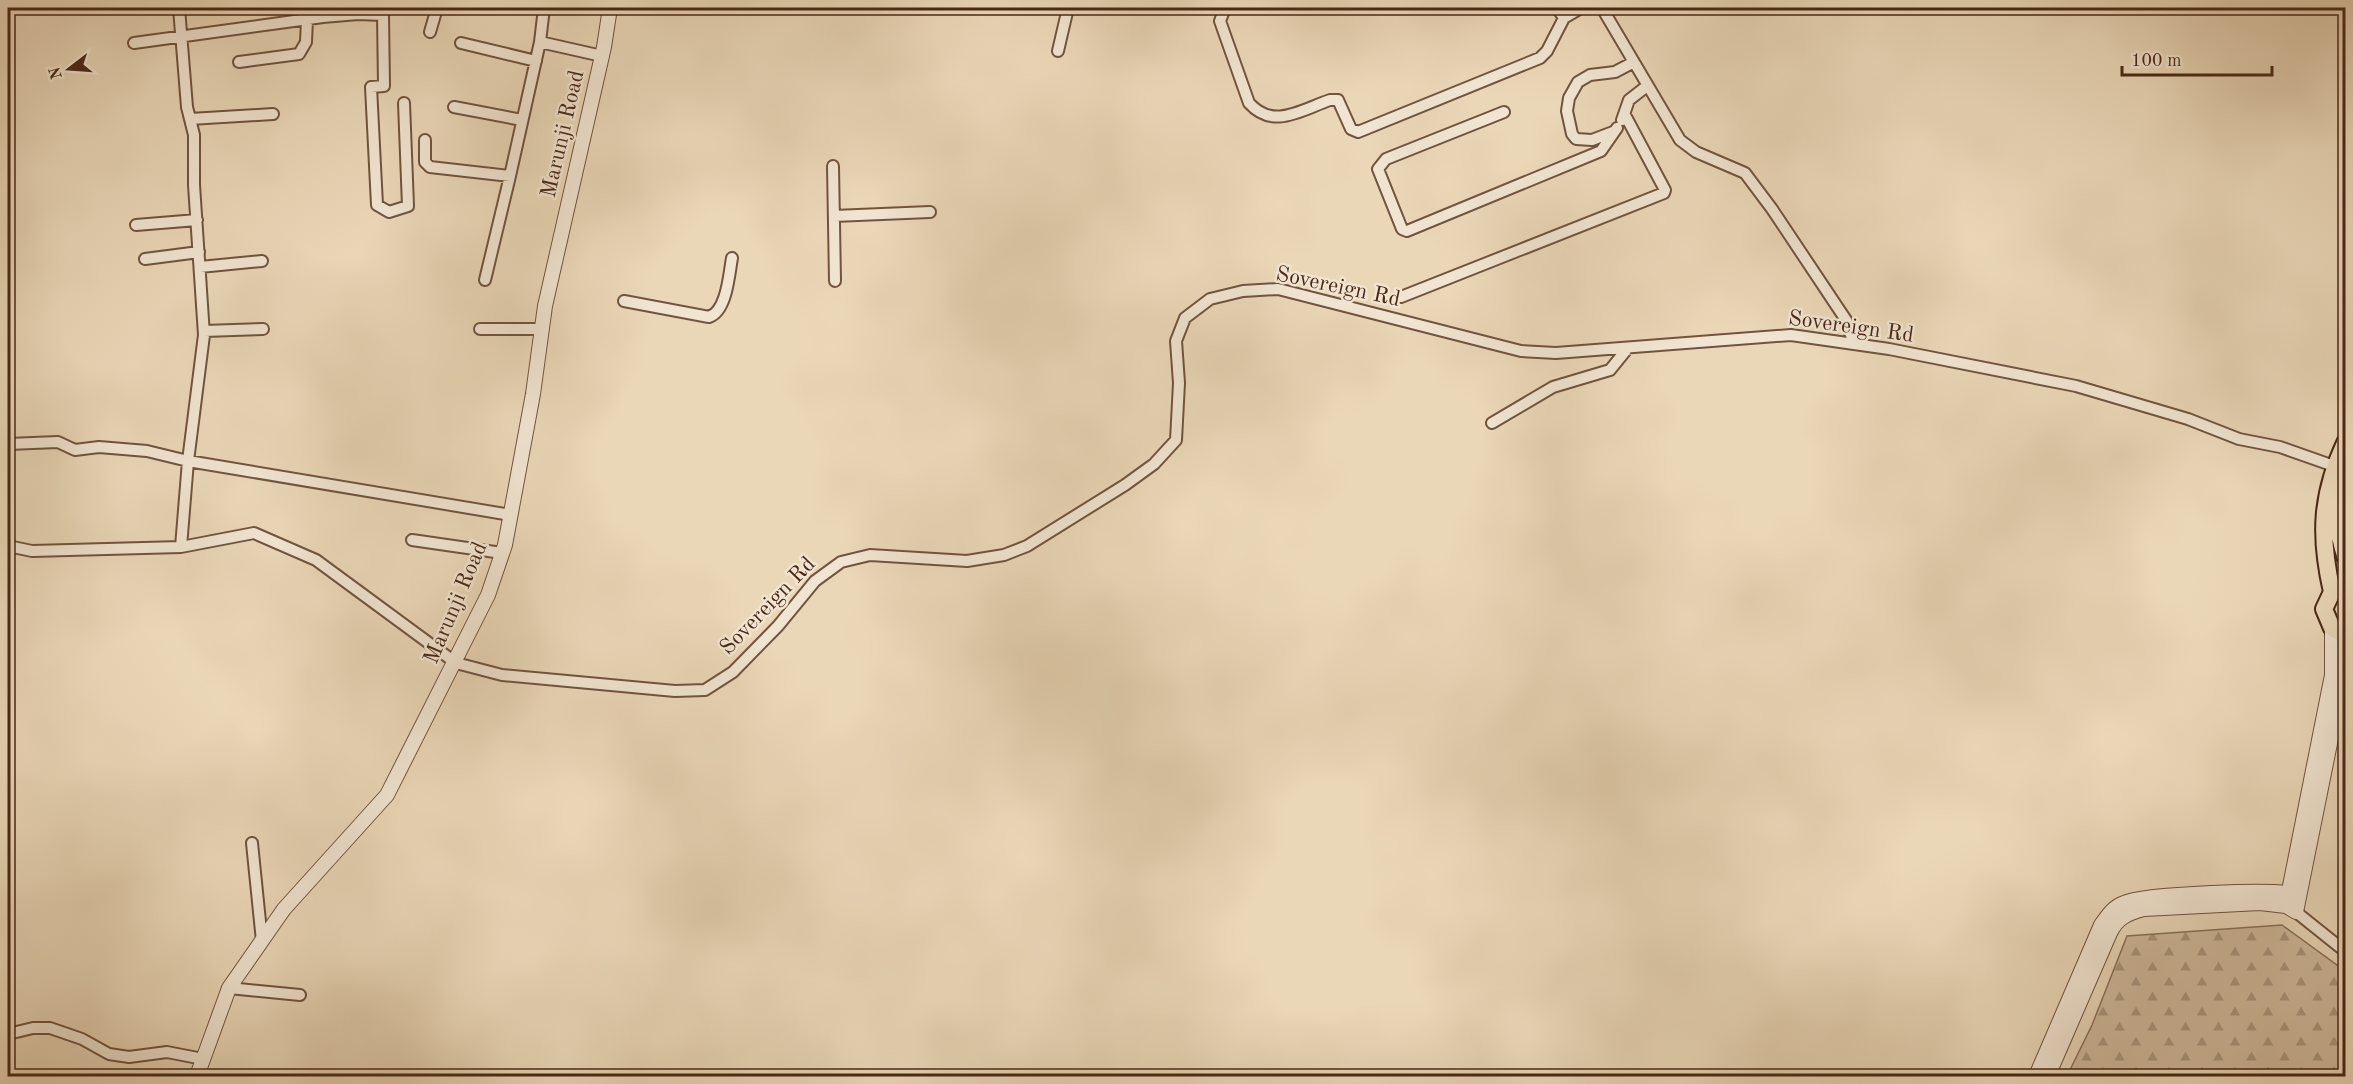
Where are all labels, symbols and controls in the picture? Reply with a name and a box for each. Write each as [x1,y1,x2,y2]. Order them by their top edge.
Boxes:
north arrow [39,39,99,99]
scale bar [2122,39,2272,77]
text: 100 m [2131,52,2182,70]
text: N [47,64,66,81]
street label: Marunji Road [538,68,588,200]
street label: Sovereign Rd [1274,263,1402,311]
street label: Sovereign Rd [1787,307,1915,347]
street label: Marunji Road [420,539,492,667]
street label: Sovereign Rd [716,553,820,659]

